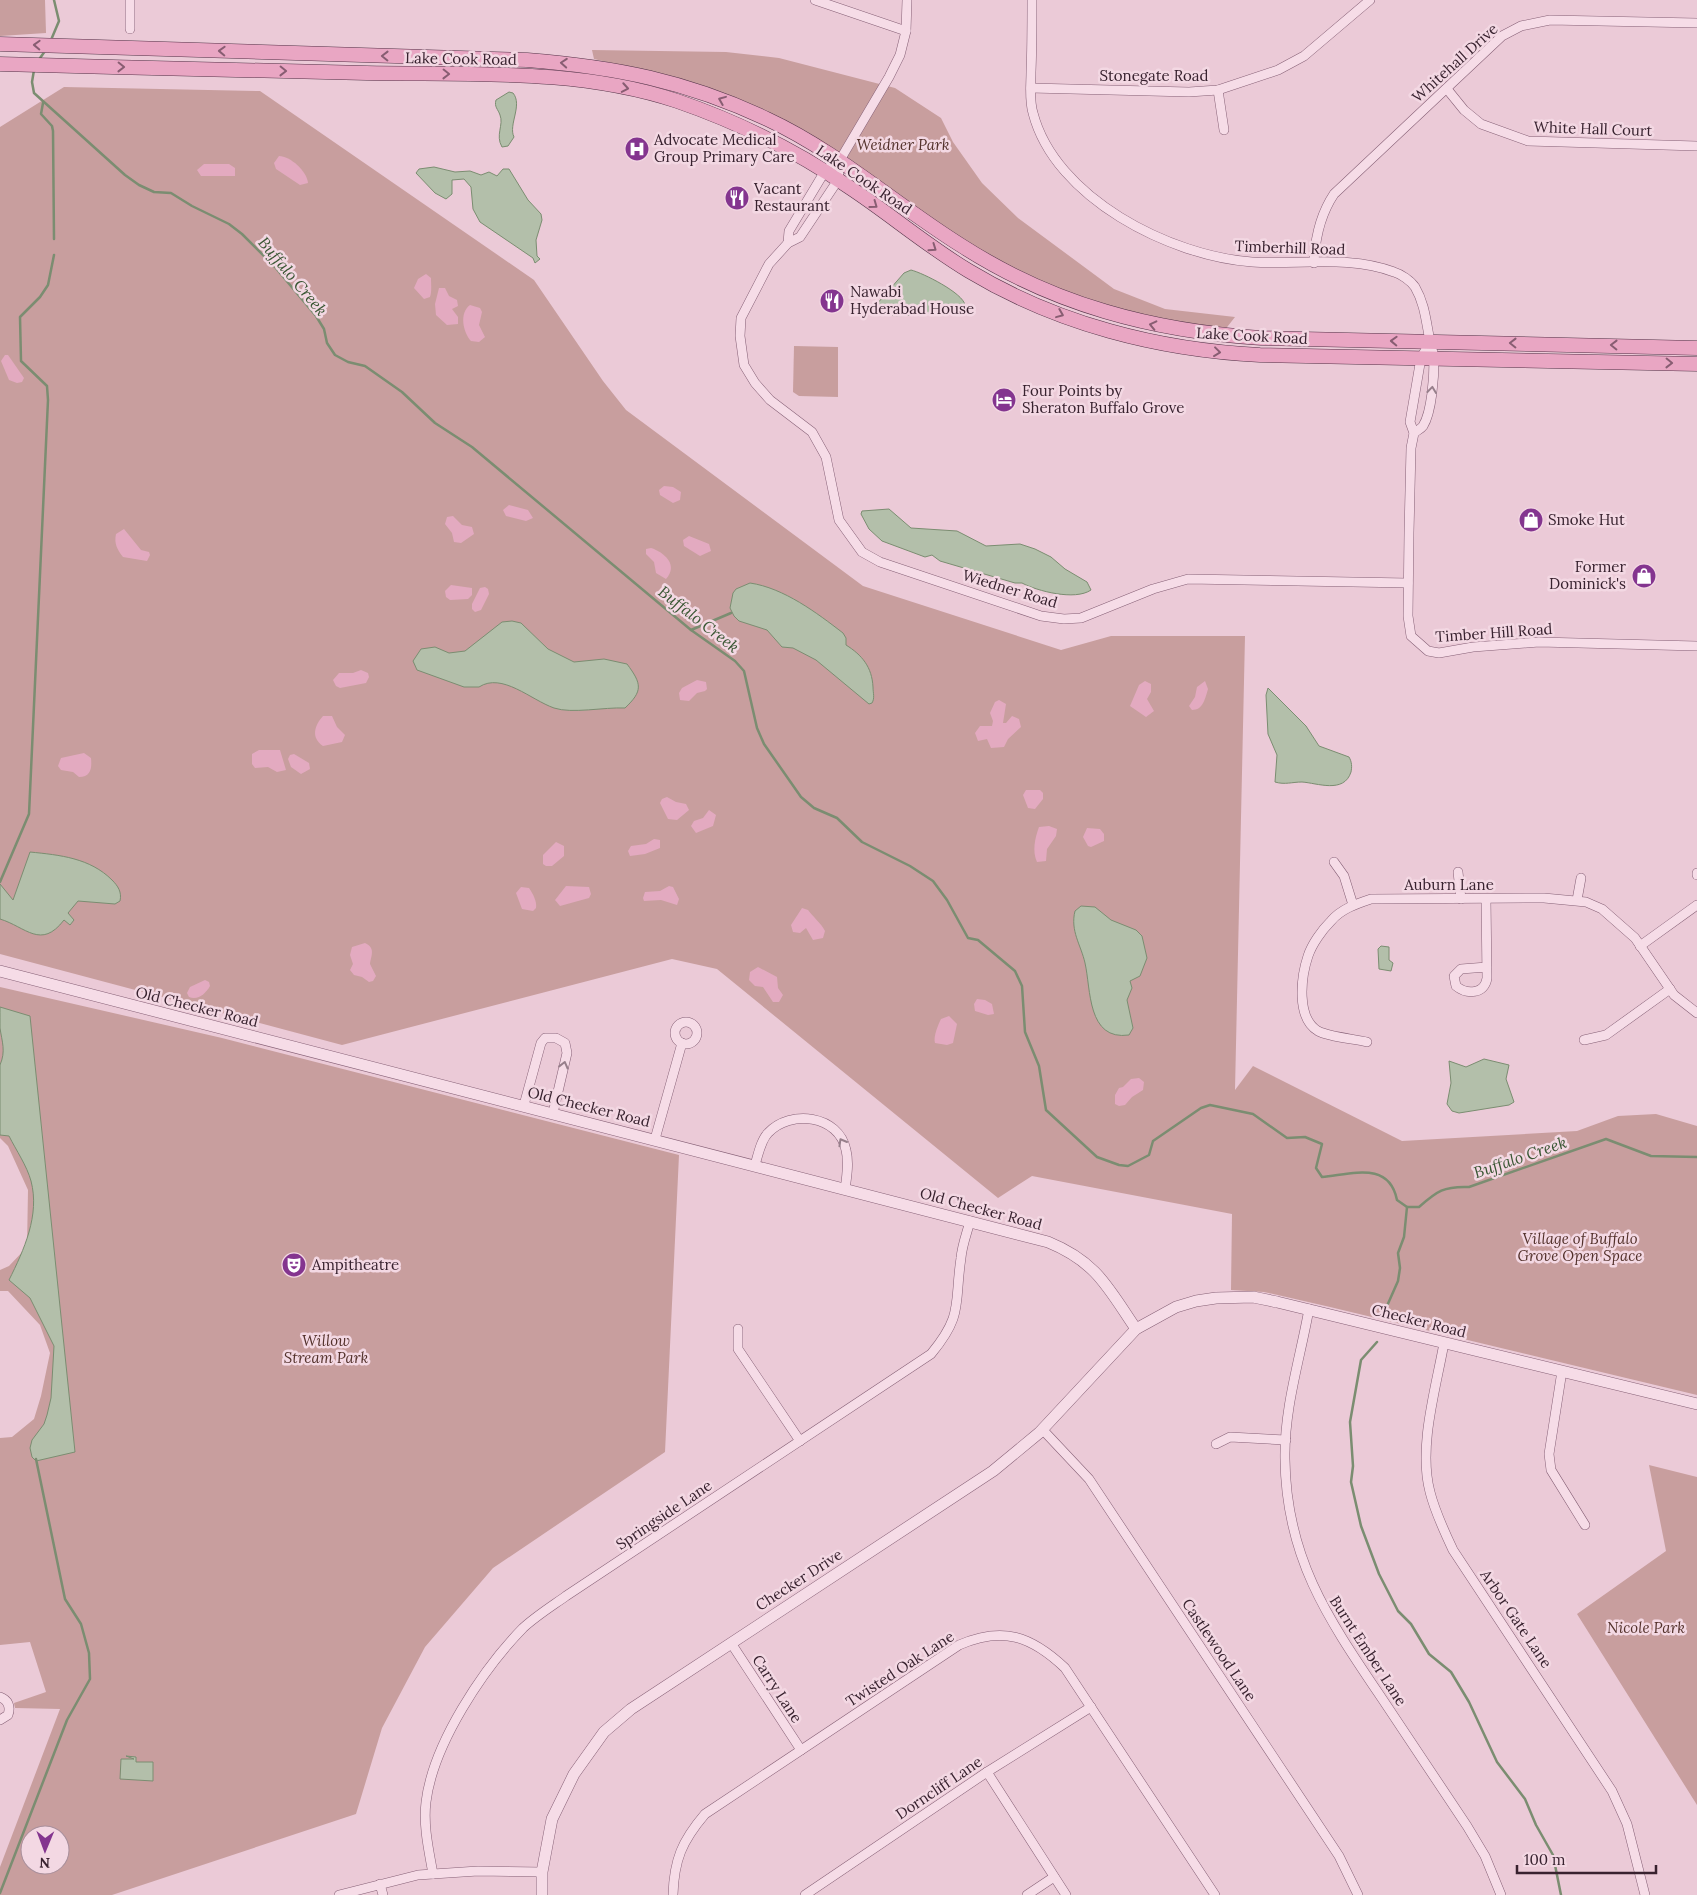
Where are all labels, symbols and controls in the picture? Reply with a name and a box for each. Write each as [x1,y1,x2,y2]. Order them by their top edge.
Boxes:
street label: Whitehall Drive [1408,19,1502,106]
one-way arrow [32,40,40,50]
one-way arrow [218,46,226,57]
street label: Lake Cook Road [405,48,517,69]
one-way arrow [380,51,388,62]
one-way arrow [560,58,568,69]
one-way arrow [118,62,125,72]
one-way arrow [280,66,287,76]
street label: Stonegate Road [1100,66,1208,85]
one-way arrow [442,69,450,80]
one-way arrow [620,83,629,93]
one-way arrow [718,96,727,106]
street label: White Hall Court [1533,117,1653,140]
place label: Advocate Medical Group Primary Care [653,130,795,166]
park label: Weidner Park [857,135,950,154]
hospital icon: Advocate Medical Group Primary Care [624,136,650,162]
street label: Lake Cook Road [813,141,916,219]
place label: Vacant Restaurant [753,179,830,215]
restaurant icon: Vacant Restaurant [724,185,750,211]
one-way arrow [868,199,877,207]
water label: Buffalo Creek [254,232,332,320]
street label: Timberhill Road [1234,236,1346,259]
one-way arrow [928,242,937,251]
place label: Nawabi Hyderabad House [850,282,974,318]
restaurant icon: Nawabi Hyderabad House [819,288,845,314]
one-way arrow [1055,308,1063,318]
one-way arrow [1149,320,1158,331]
street label: Lake Cook Road [1196,323,1308,348]
one-way arrow [1390,336,1398,346]
one-way arrow [1509,338,1516,348]
one-way arrow [1610,340,1618,351]
one-way arrow [1213,346,1221,357]
one-way arrow [1665,358,1673,368]
place label: Four Points by Sheraton Buffalo Grove [1022,381,1184,417]
one-way arrow [1426,386,1437,394]
hotel icon: Four Points by Sheraton Buffalo Grove [991,387,1017,413]
shop icon: Smoke Hut [1518,507,1544,533]
place label: Smoke Hut [1548,510,1625,529]
place label: Former Dominick's [1549,557,1626,593]
shop icon: Former Dominick's [1631,563,1657,589]
street label: Wiedner Road [960,565,1060,612]
water label: Buffalo Creek [655,581,743,657]
street label: Timber Hill Road [1435,619,1553,646]
street label: Auburn Lane [1403,875,1494,894]
street label: Old Checker Road [134,982,260,1031]
one-way arrow [559,1062,569,1070]
street label: Old Checker Road [526,1082,652,1131]
water label: Buffalo Creek [1471,1132,1569,1182]
one-way arrow [838,1138,848,1147]
street label: Old Checker Road [918,1183,1044,1234]
park label: Village of Buffalo Grove Open Space [1518,1229,1642,1265]
theatre icon: Ampitheatre [281,1252,307,1278]
place label: Ampitheatre [311,1255,399,1274]
street label: Checker Road [1370,1300,1468,1341]
park label: Willow Stream Park [284,1331,368,1367]
street label: Springside Lane [612,1475,715,1554]
street label: Checker Drive [752,1545,846,1615]
street label: Arbor Gate Lane [1476,1565,1556,1672]
street label: Burnt Ember Lane [1326,1592,1411,1709]
street label: Castlewood Lane [1178,1595,1261,1705]
park label: Nicole Park [1607,1618,1685,1637]
street label: Twisted Oak Lane [842,1627,957,1711]
street label: Carry Lane [748,1651,806,1726]
street label: Dorncliff Lane [892,1752,986,1823]
north arrow [20,1825,70,1875]
scale bar [1517,1842,1656,1874]
text: 100 m [1524,1850,1565,1869]
text: N [39,1854,50,1872]

